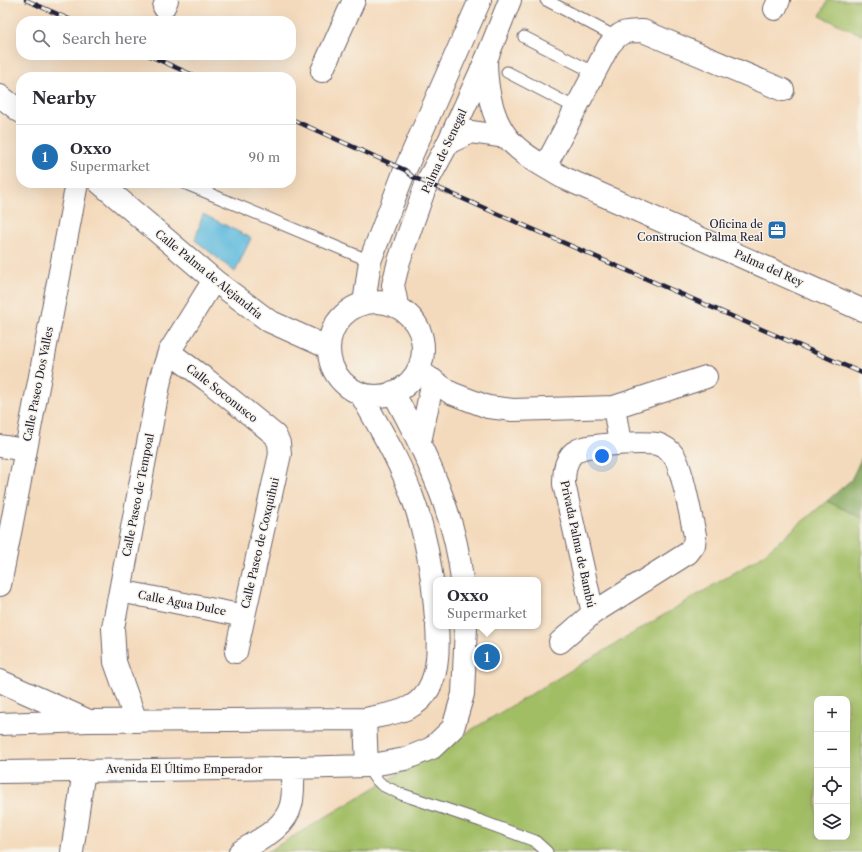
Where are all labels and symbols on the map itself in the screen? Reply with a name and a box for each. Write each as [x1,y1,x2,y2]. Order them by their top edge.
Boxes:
street label: Palma de Senegal [418,106,470,195]
place label: Oficina de Construcion Palma Real [637,217,764,244]
office icon: Oficina de Construcion Palma Real [766,219,788,241]
street label: Calle Palma de Alejandría [152,226,266,322]
street label: Palma del Rey [732,247,807,290]
street label: Calle Paseo Dos Valles [20,325,56,443]
street label: Calle Soconusco [184,361,261,425]
street label: Calle Paseo de Tempoal [119,432,157,558]
your location [592,446,612,466]
street label: Calle Paseo de Coxquihui [238,475,282,610]
street label: Privada Palma de Bambú [558,479,598,609]
street label: Calle Agua Dulce [137,588,227,618]
pin: 1 [474,642,500,672]
street label: Avenida El Último Emperador [105,762,263,776]

